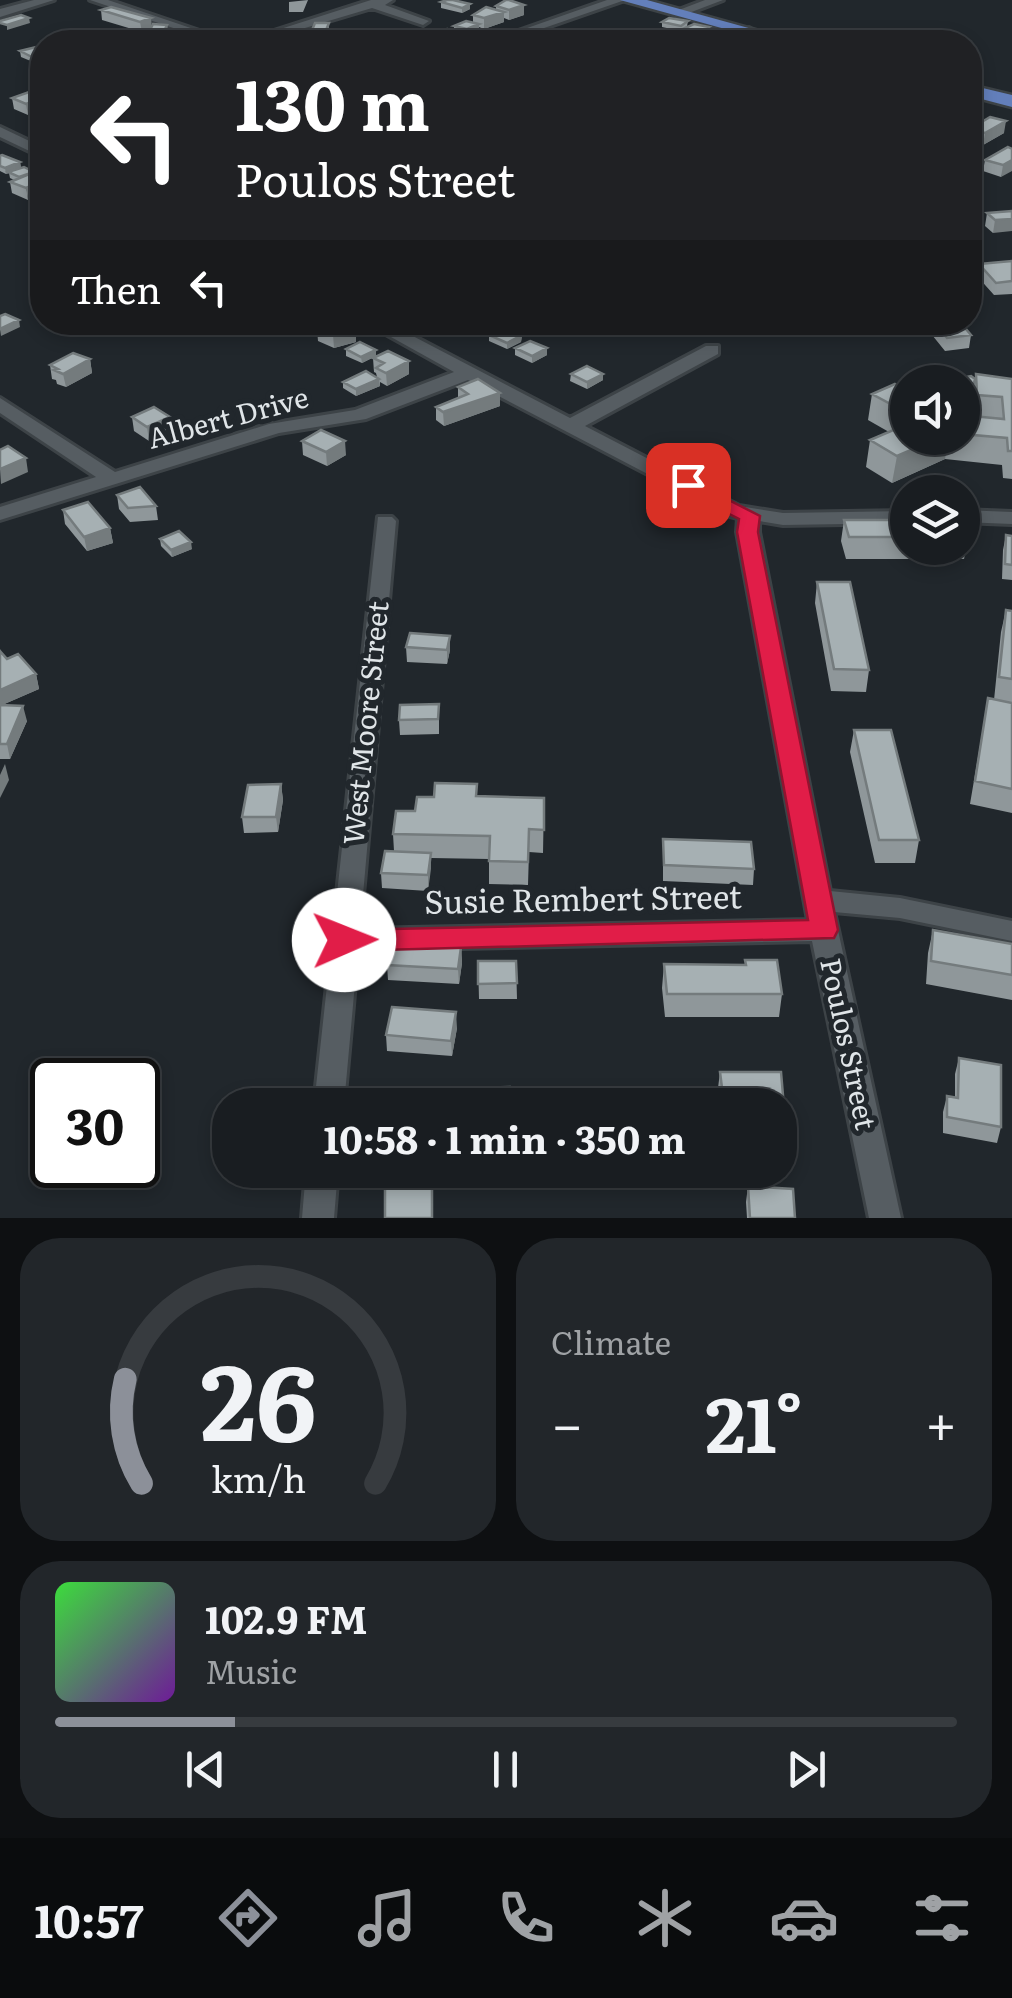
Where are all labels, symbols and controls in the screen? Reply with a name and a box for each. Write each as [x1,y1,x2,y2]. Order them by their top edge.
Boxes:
text: 130 m [235,49,430,153]
icon: left [70,70,200,200]
text: Poulos Street [235,144,515,211]
text: Then [70,259,161,316]
icon: left [181,260,236,315]
map controls [890,365,980,565]
button: sound [890,365,980,455]
street label: Albert Drive [142,374,313,458]
pin [646,443,731,528]
icon: arrive [661,458,716,513]
button: layers [890,475,980,565]
street label: West Moore Street [330,598,398,847]
street label: Susie Rembert Street [424,870,742,924]
position arrow [292,888,396,992]
street label: Poulos Street [811,954,889,1134]
speed limit sign: 30 [30,1058,160,1188]
text: 10:58 · 1 min · 350 m [323,1109,686,1166]
text: Climate [551,1317,671,1365]
text: 26 [200,1319,316,1473]
text: 21° [705,1365,803,1476]
text: − [551,1380,583,1462]
text: + [925,1380,957,1462]
text: km/h [210,1451,306,1504]
text: 102.9 FM [205,1589,368,1646]
text: Music [205,1646,297,1694]
icon: previous [178,1742,233,1797]
icon: pause [478,1742,533,1797]
icon: next [779,1742,834,1797]
icon: directions [213,1883,283,1953]
icon: music [352,1883,422,1953]
icon: phone [491,1883,561,1953]
icon: climate [630,1883,700,1953]
icon: car [769,1883,839,1953]
icon: filters [907,1883,977,1953]
text: 10:57 [34,1885,144,1952]

